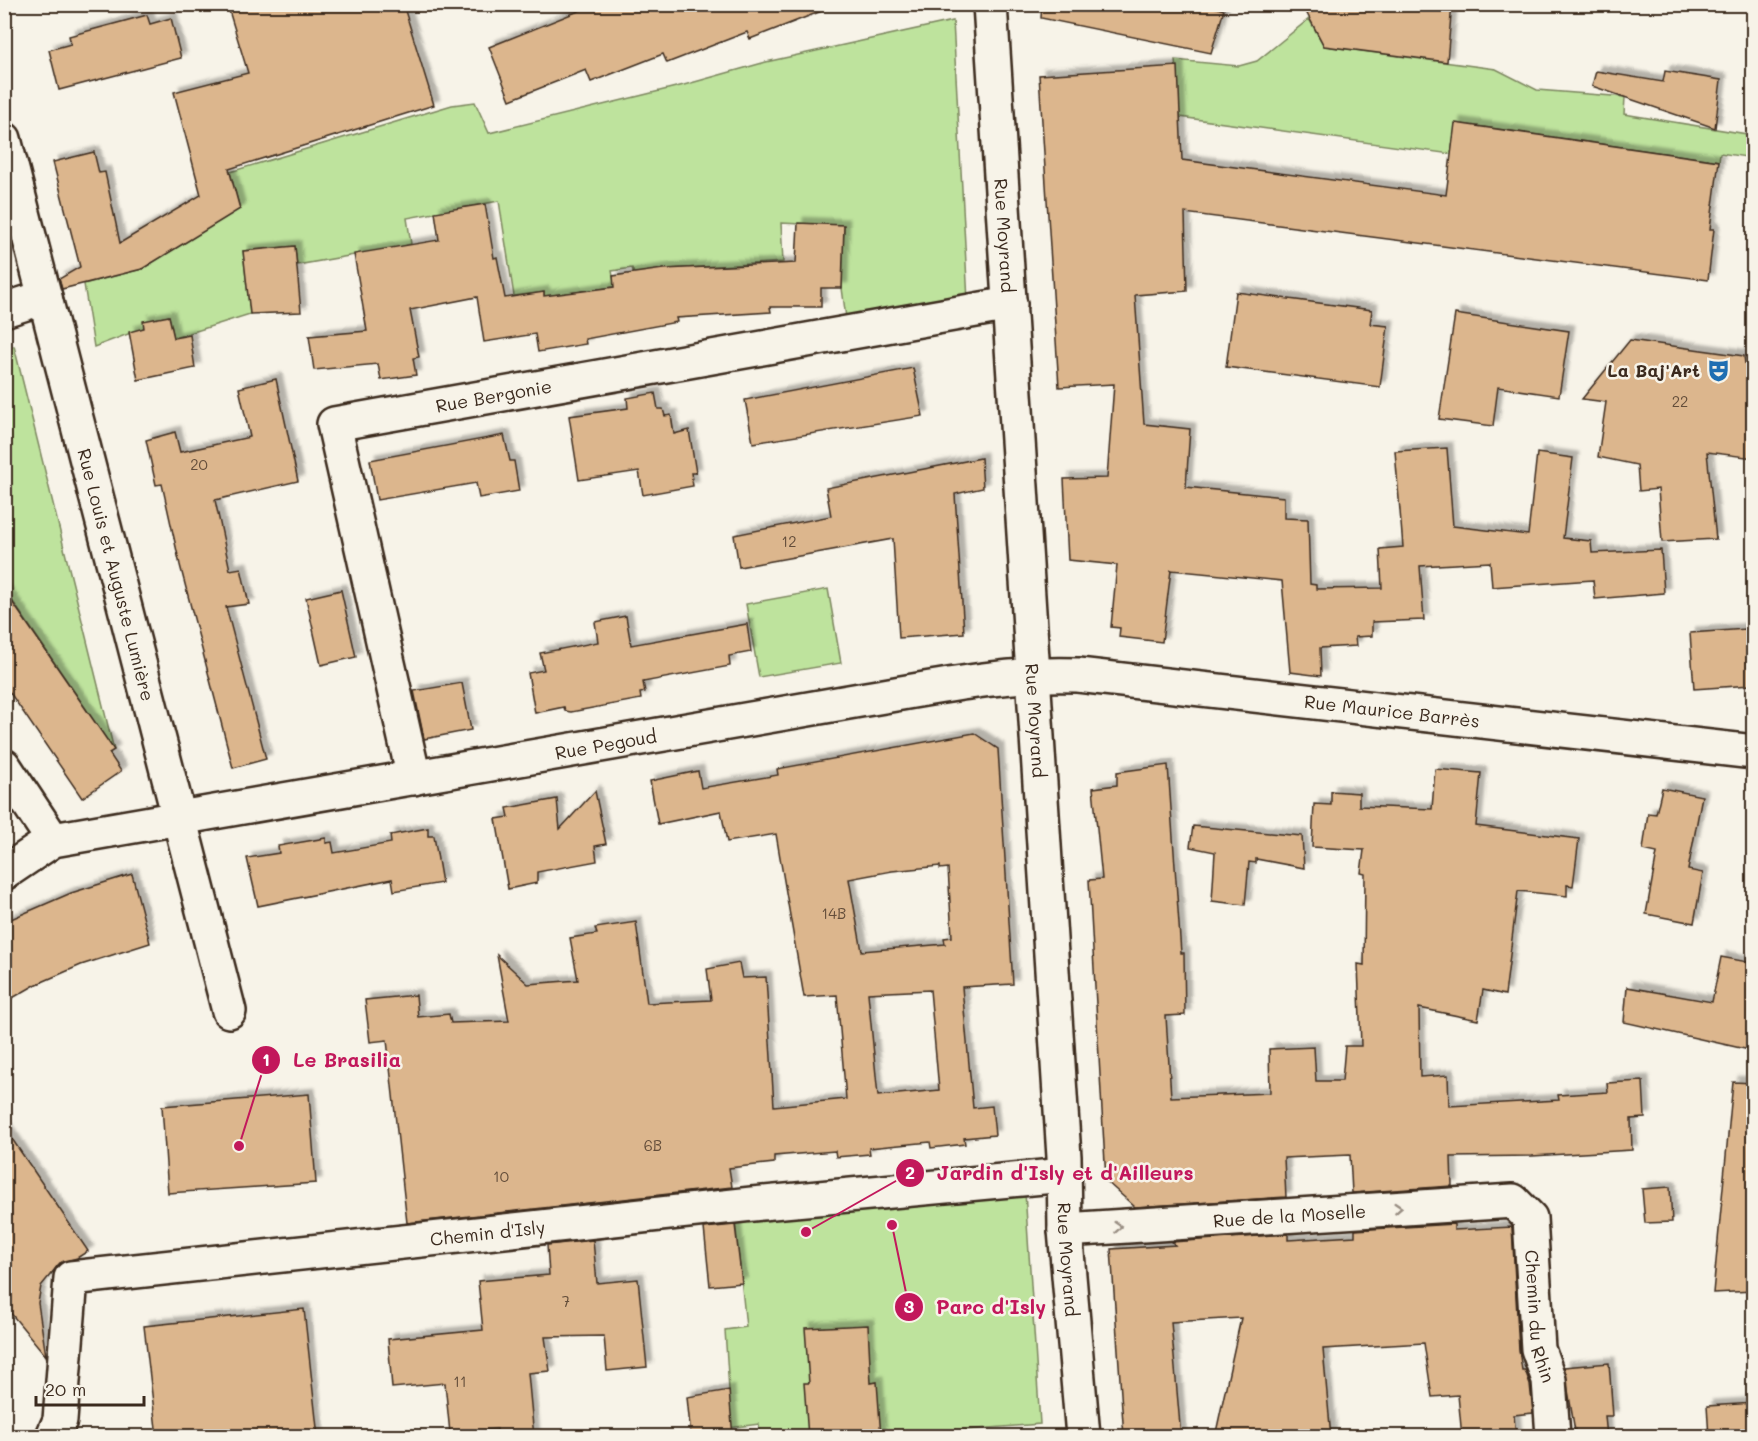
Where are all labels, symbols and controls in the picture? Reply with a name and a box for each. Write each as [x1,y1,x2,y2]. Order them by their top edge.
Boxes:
street label: Rue Moyrand [989,178,1020,293]
theatre icon: La Baj'Art [1705,357,1731,383]
place label: La Baj'Art [1607,358,1700,382]
street label: Rue Bergonie [434,374,554,418]
house number: 22 [1672,391,1688,411]
street label: Rue Louis et Auguste Lumière [72,446,161,704]
house number: 20 [190,454,208,474]
house number: 12 [781,531,797,551]
street label: Rue Moyrand [1020,663,1052,778]
street label: Rue Maurice Barrès [1303,689,1481,733]
street label: Rue Pegoud [553,724,658,765]
house number: 14B [822,903,846,923]
callout: Le Brasilia [251,1041,414,1079]
text: Le Brasilia [293,1046,401,1072]
text: 1 [262,1047,270,1071]
house number: 6B [644,1135,662,1155]
callout: Jardin d'Isly et d'Ailleurs [895,1154,1206,1192]
text: Jardin d'Isly et d'Ailleurs [936,1159,1194,1185]
text: 2 [905,1160,915,1184]
house number: 10 [493,1166,509,1186]
street label: Rue de la Moselle [1212,1199,1367,1232]
street label: Rue Moyrand [1053,1202,1085,1318]
one-way arrow [1393,1202,1402,1215]
street label: Chemin d'Isly [429,1215,547,1251]
one-way arrow [1114,1220,1123,1233]
street label: Chemin du Rhin [1520,1249,1561,1386]
callout: Parc d'Isly [894,1288,1058,1326]
house number: 7 [562,1291,570,1311]
text: Parc d'Isly [936,1293,1046,1319]
text: 3 [904,1294,915,1318]
scale bar [36,1369,144,1407]
house number: 11 [453,1371,467,1391]
text: 20 m [45,1377,86,1401]

